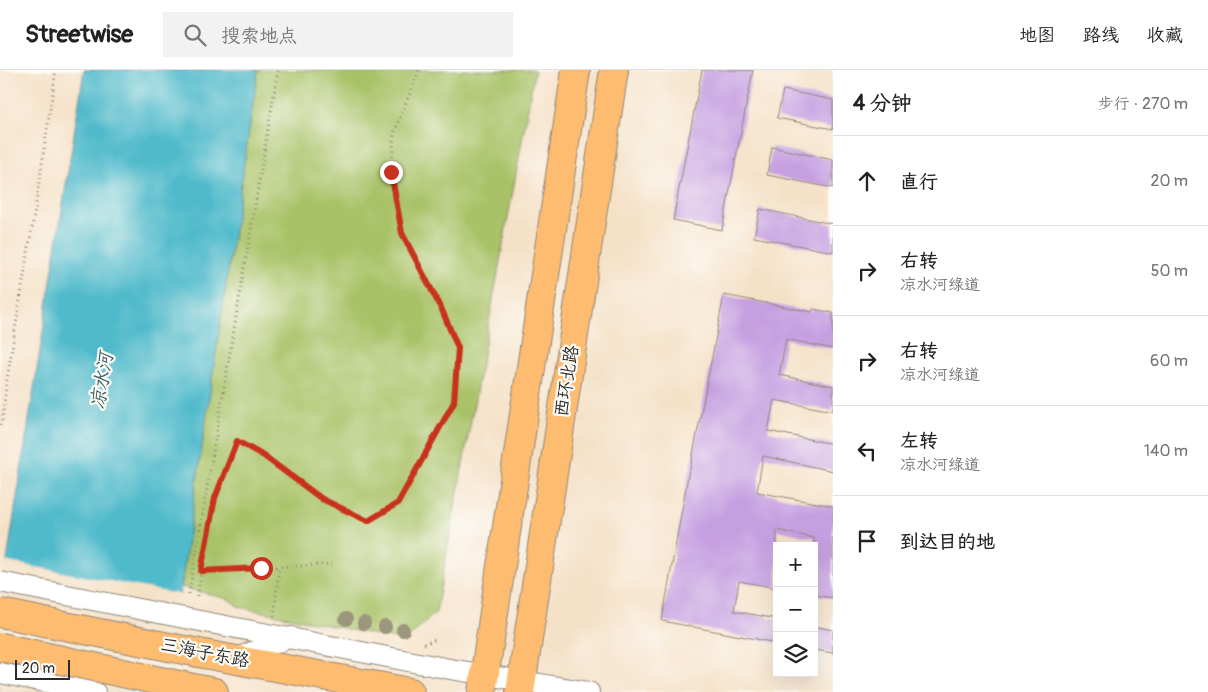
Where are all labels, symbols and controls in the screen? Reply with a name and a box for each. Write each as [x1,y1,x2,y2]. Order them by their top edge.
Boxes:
search box [163,12,513,57]
text: Streetwise [25,20,133,49]
icon: search [181,21,209,49]
text: 搜索地点 [221,24,297,48]
text: 地图 [1019,24,1055,47]
text: 路线 [1083,24,1119,47]
text: 收藏 [1147,24,1183,47]
text: 4 分钟 [853,90,912,117]
text: 步行 · 270 m [1098,94,1188,114]
route end [380,161,403,184]
icon: ahead [853,167,881,195]
text: 直行 [900,170,938,194]
text: 20 m [1150,171,1188,191]
text: 右转 [900,249,938,273]
icon: right [853,257,881,285]
text: 50 m [1151,261,1188,281]
text: 凉水河绿道 [900,275,980,295]
text: 右转 [900,339,938,363]
street label: 西环北路 [550,344,584,418]
icon: right [853,347,881,375]
water label: 凉水河 [86,348,119,411]
text: 60 m [1150,351,1188,371]
text: 凉水河绿道 [900,365,980,385]
text: 左转 [900,429,938,453]
icon: left [853,437,881,465]
text: 140 m [1144,441,1188,461]
text: 凉水河绿道 [900,455,980,475]
icon: arrive [853,527,881,555]
text: 到达目的地 [900,530,995,554]
map controls [773,542,818,677]
button: + [773,542,818,587]
route start [250,557,273,580]
button: − [773,587,818,632]
button: layers [773,632,818,677]
street label: 三海子东路 [159,633,251,673]
scale bar [15,657,70,680]
text: 20 m [22,660,55,677]

